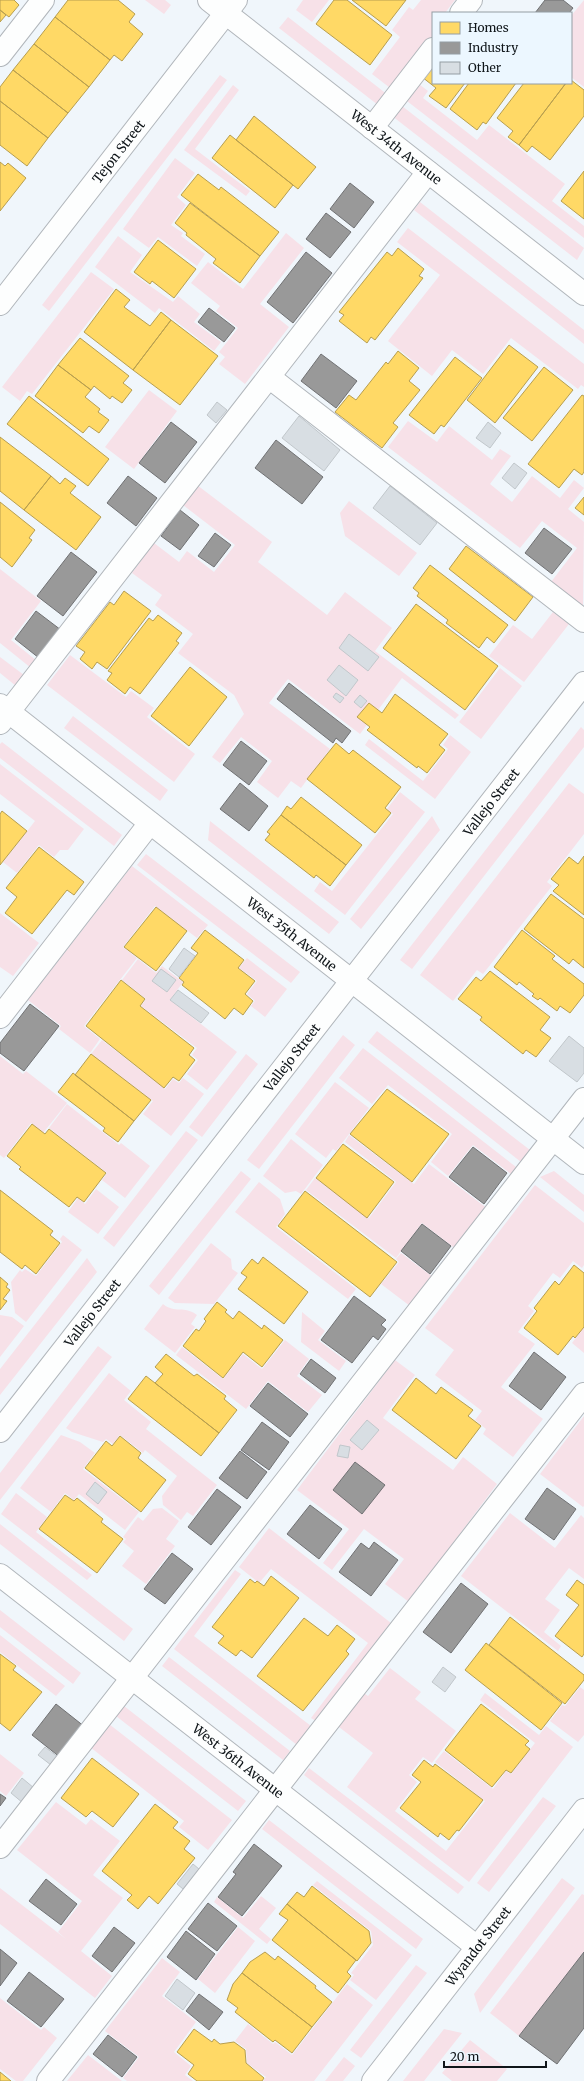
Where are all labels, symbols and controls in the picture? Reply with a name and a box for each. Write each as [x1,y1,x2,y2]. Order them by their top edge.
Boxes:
legend [432,12,572,84]
text: Homes [468,20,509,35]
text: Industry [468,40,518,55]
text: Other [468,60,502,75]
street label: West 34th Avenue [346,105,446,188]
street label: Tejon Street [88,116,148,187]
street label: Vallejo Street [459,765,523,840]
street label: West 35th Avenue [243,893,341,975]
street label: Vallejo Street [259,1020,324,1096]
street label: Vallejo Street [60,1275,124,1351]
street label: West 36th Avenue [188,1719,287,1802]
street label: Wyandot Street [441,1903,514,1990]
scale bar [444,2043,546,2069]
text: 20 m [450,2049,479,2064]

